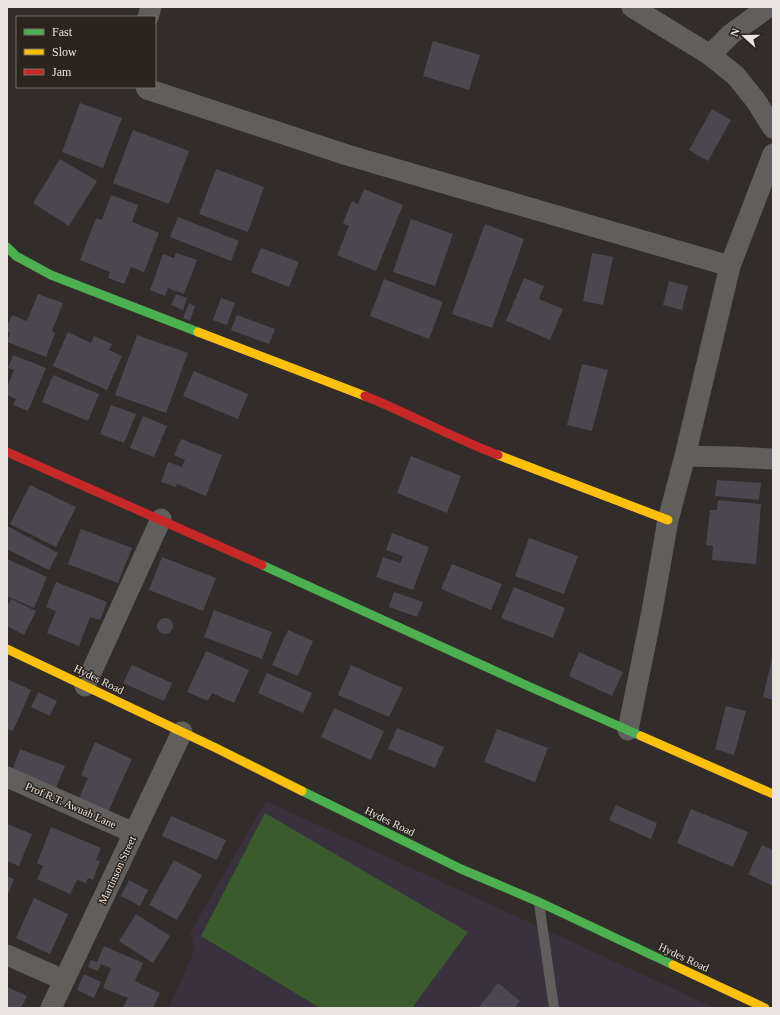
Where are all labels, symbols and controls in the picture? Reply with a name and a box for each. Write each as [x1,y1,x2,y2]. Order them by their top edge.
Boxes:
legend [16,16,156,88]
north arrow [724,16,764,56]
text: Fast [52,25,73,39]
text: N [728,27,742,38]
text: Slow [52,45,77,59]
text: Jam [52,65,72,79]
street label: Hydes Road [72,662,126,696]
street label: Prof R.T. Awuah Lane [24,780,118,830]
street label: Hydes Road [363,804,417,838]
street label: Martinson Street [96,834,138,906]
street label: Hydes Road [657,940,711,974]

